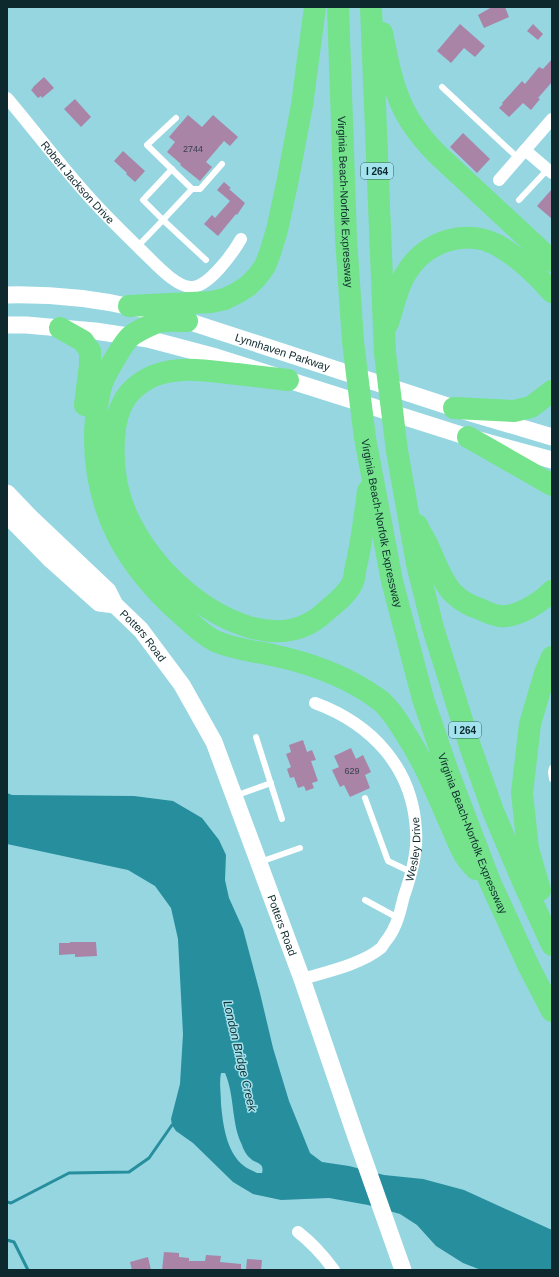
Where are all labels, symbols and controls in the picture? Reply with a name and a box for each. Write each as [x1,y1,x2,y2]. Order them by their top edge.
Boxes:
street label: Virginia Beach-Norfolk Expressway [336,116,355,289]
street label: Robert Jackson Drive [39,139,117,226]
house number: 2744 [183,144,203,154]
road number: I 264 [361,163,393,179]
street label: Lynnhaven Parkway [234,331,332,373]
street label: Virginia Beach-Norfolk Expressway [359,438,405,609]
street label: Potters Road [118,607,168,664]
road number: I 264 [449,722,481,738]
street label: Virginia Beach-Norfolk Expressway [436,751,510,916]
house number: 629 [344,766,360,776]
street label: Wesley Drive [403,816,422,883]
street label: Potters Road [265,893,299,958]
water label: London Bridge Creek [220,999,260,1114]

